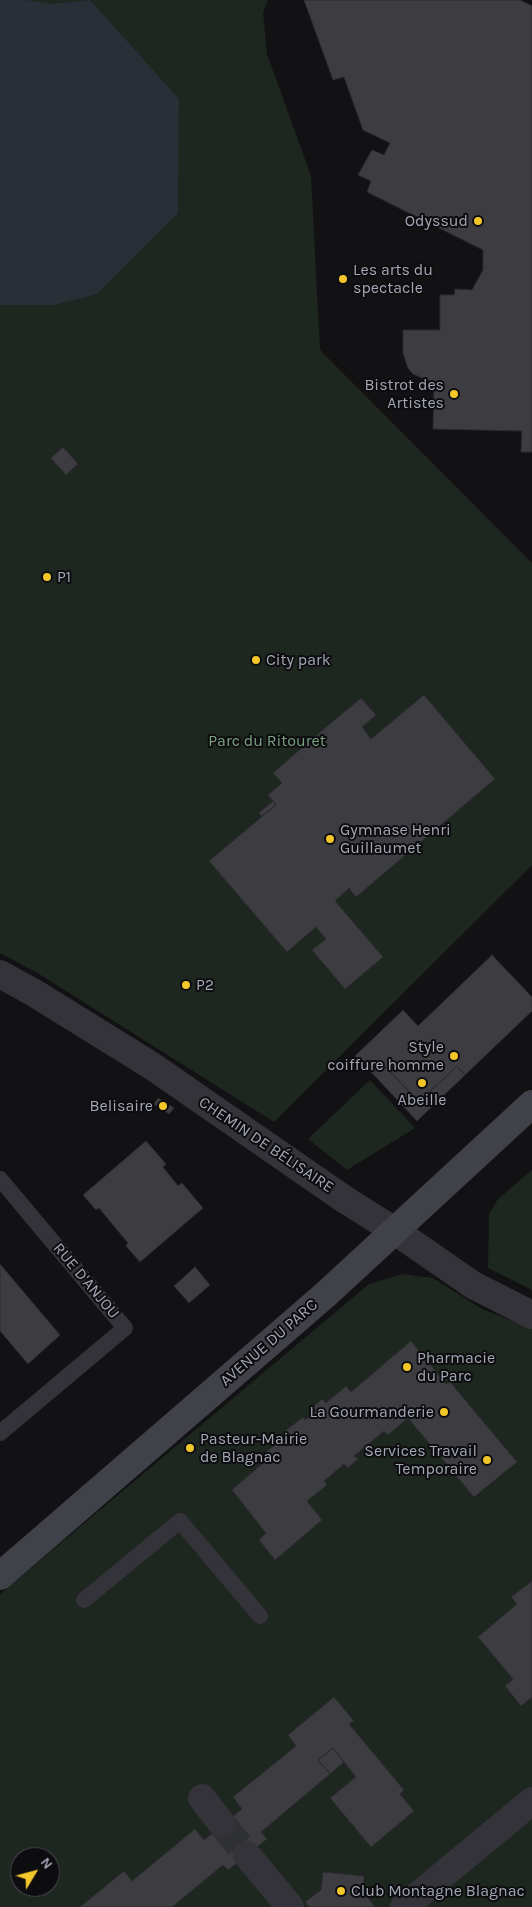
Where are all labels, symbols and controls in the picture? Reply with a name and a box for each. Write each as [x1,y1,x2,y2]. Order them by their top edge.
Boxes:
place label: Odyssud [405,211,468,231]
marker: Odyssud [472,215,484,227]
place label: Les arts du spectacle [353,260,433,298]
marker: Les arts du spectacle [337,273,349,285]
place label: Bistrot des Artistes [364,375,444,413]
marker: Bistrot des Artistes [448,388,460,400]
place label: P1 [57,567,71,587]
marker: P1 [41,571,53,583]
place label: City park [266,650,331,670]
marker: City park [250,654,262,666]
park label: Parc du Ritouret [208,731,326,751]
place label: Gymnase Henri Guillaumet [340,820,451,858]
marker: Gymnase Henri Guillaumet [324,833,336,845]
place label: P2 [196,975,214,995]
marker: P2 [180,979,192,991]
place label: Style coiffure homme [327,1037,444,1075]
marker: Style coiffure homme [448,1050,460,1062]
marker: Abeille [416,1077,428,1089]
place label: Abeille [398,1090,446,1110]
street label: CHEMIN DE BÉLISAIRE [195,1093,337,1197]
place label: Belisaire [90,1096,153,1116]
marker: Belisaire [157,1100,169,1112]
street label: RUE D'ANJOU [49,1239,123,1323]
street label: AVENUE DU PARC [216,1295,322,1391]
place label: Pharmacie du Parc [417,1348,495,1386]
marker: Pharmacie du Parc [401,1361,413,1373]
place label: La Gourmanderie [309,1402,434,1422]
marker: La Gourmanderie [438,1406,450,1418]
place label: Pasteur-Mairie de Blagnac [200,1429,307,1467]
place label: Services Travail Temporaire [364,1441,477,1479]
marker: Pasteur-Mairie de Blagnac [184,1442,196,1454]
marker: Services Travail Temporaire [481,1454,493,1466]
north arrow [10,1847,60,1897]
text: N [37,1854,56,1872]
place label: Club Montagne Blagnac [351,1881,525,1901]
marker: Club Montagne Blagnac [335,1885,347,1897]

